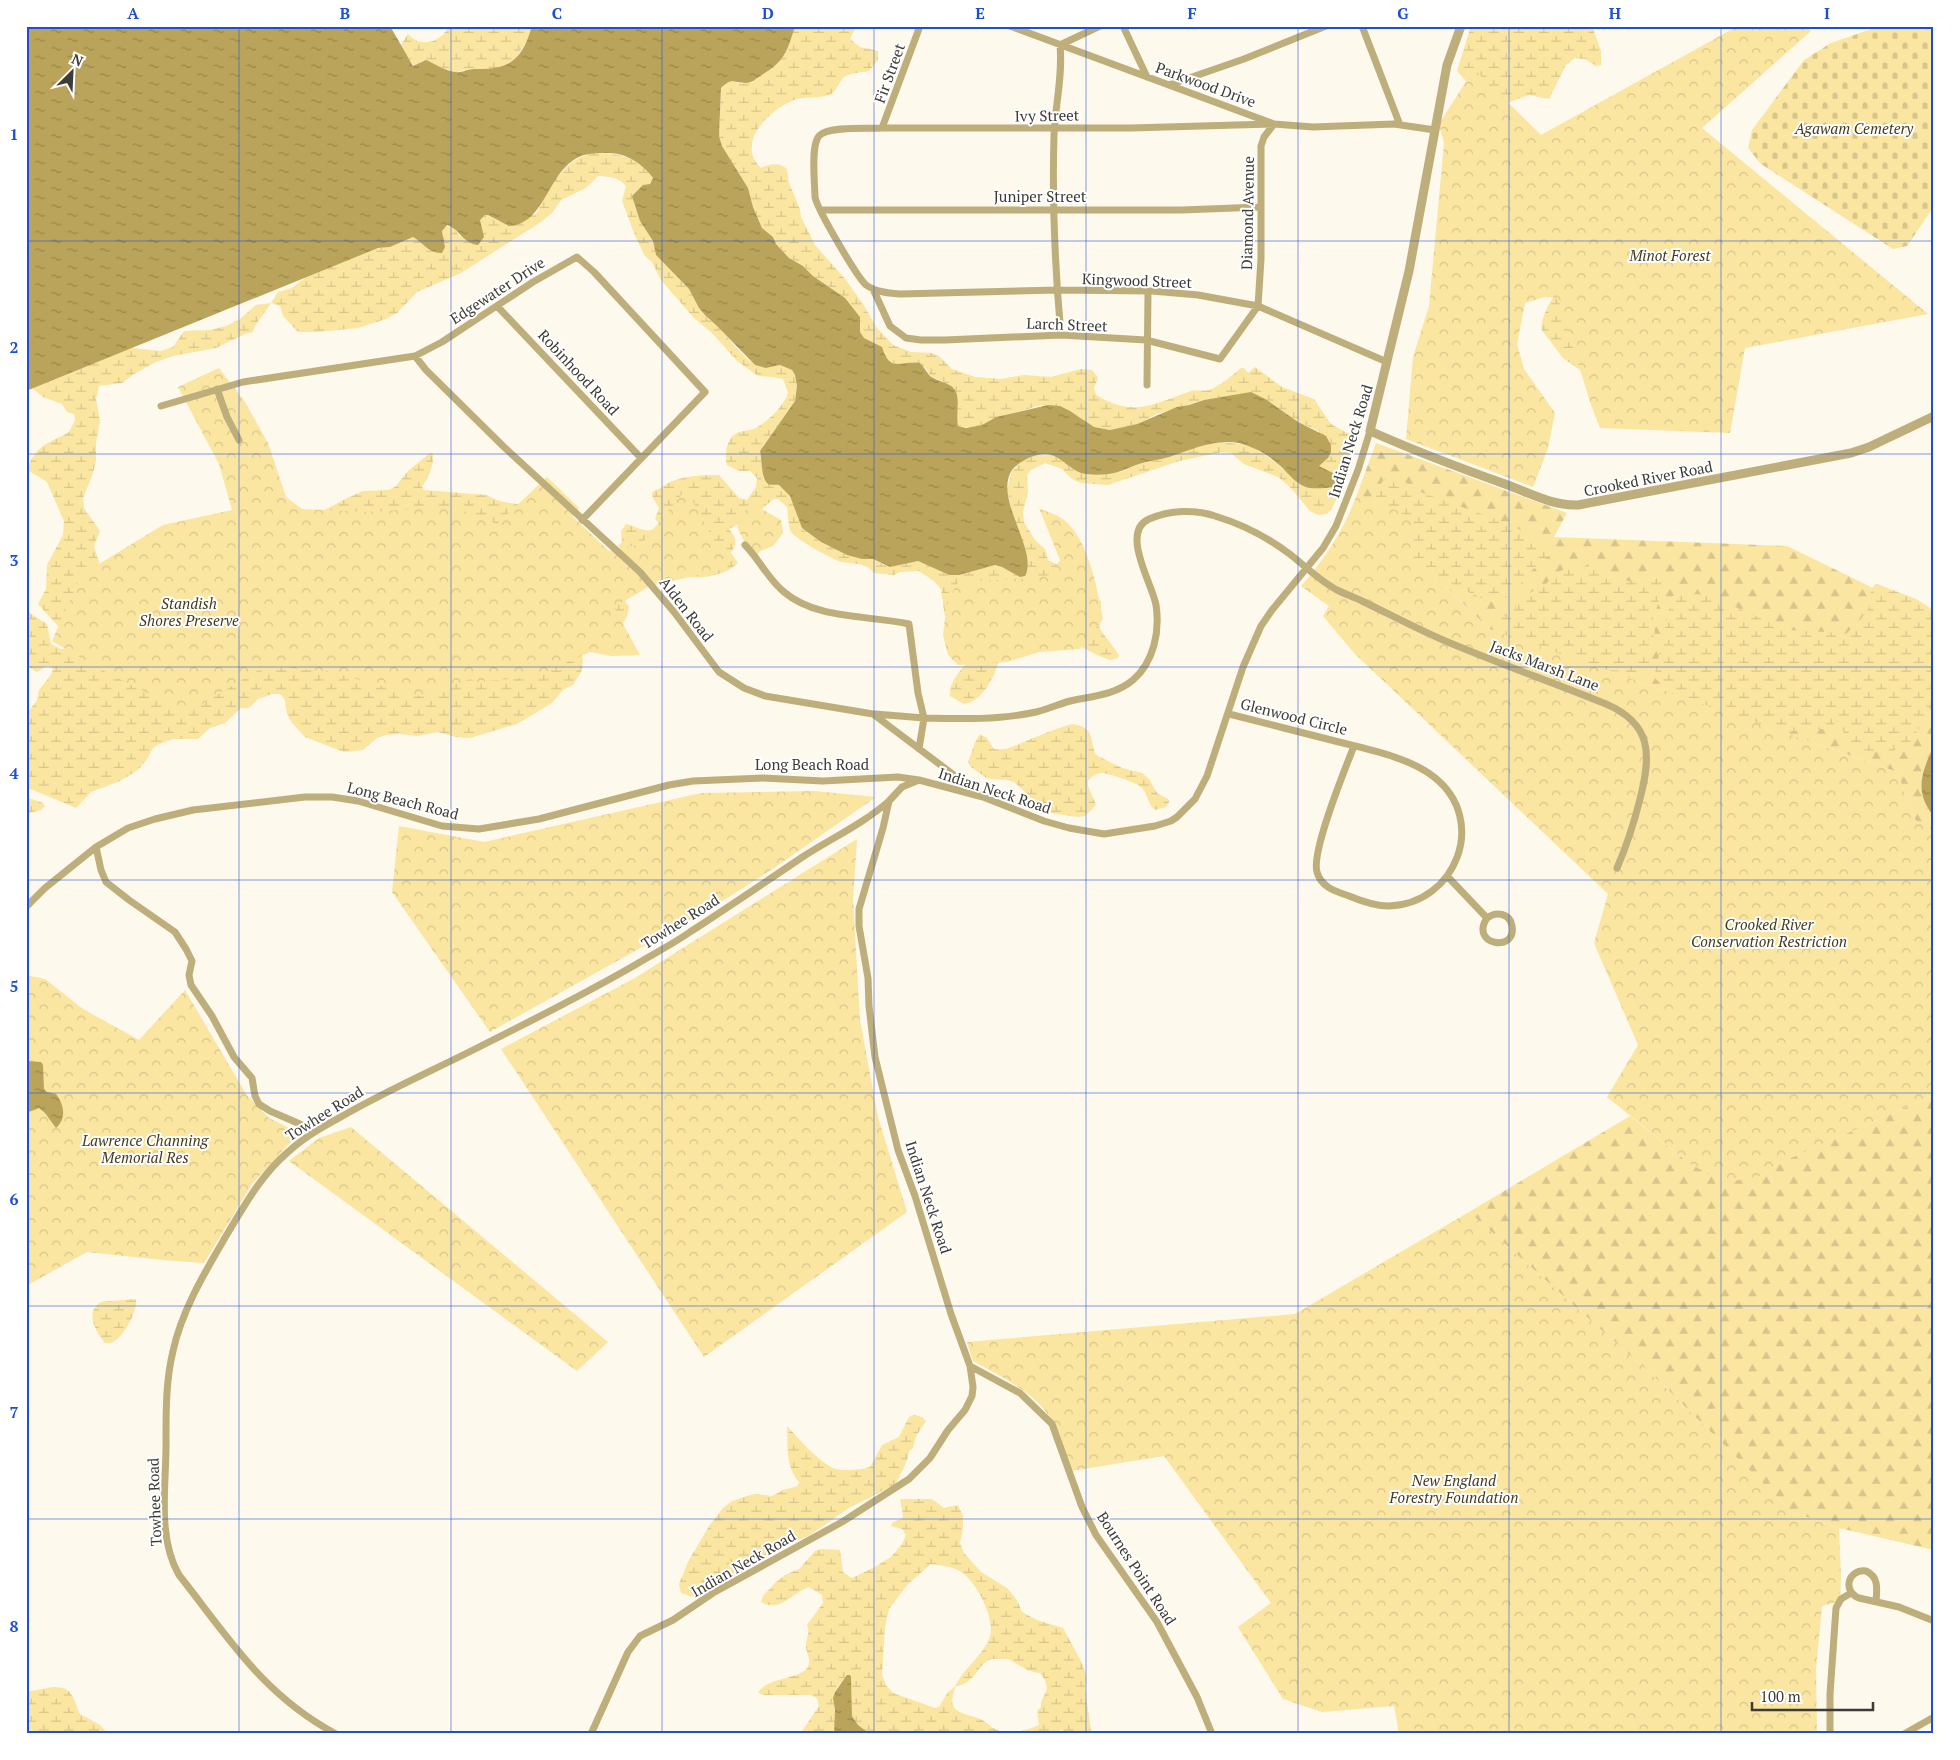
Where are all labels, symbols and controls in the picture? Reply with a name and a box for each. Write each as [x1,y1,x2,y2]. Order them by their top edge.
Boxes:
text: A [127,2,139,24]
text: B [340,2,350,24]
text: C [552,2,562,24]
text: D [762,2,774,24]
text: E [975,2,985,24]
text: F [1187,2,1197,24]
text: G [1397,2,1409,24]
text: H [1609,2,1621,24]
text: I [1824,2,1830,24]
street label: Fir Street [869,40,909,106]
north arrow [48,48,98,98]
text: N [69,49,87,71]
street label: Parkwood Drive [1153,57,1259,111]
street label: Ivy Street [1015,104,1080,126]
park label: Agawam Cemetery [1794,118,1914,138]
text: 1 [9,123,19,145]
street label: Diamond Avenue [1236,156,1258,270]
street label: Juniper Street [994,186,1087,206]
park label: Minot Forest [1628,245,1712,265]
street label: Edgewater Drive [446,252,548,328]
street label: Kingwood Street [1082,268,1193,292]
street label: Larch Street [1026,313,1108,335]
street label: Robinhood Road [534,325,624,419]
text: 2 [9,336,19,358]
street label: Indian Neck Road [1323,382,1377,500]
street label: Crooked River Road [1582,456,1714,500]
text: 3 [9,549,19,571]
street label: Alden Road [656,573,718,645]
park label: Standish Shores Preserve [139,593,239,630]
street label: Jacks Marsh Lane [1488,635,1602,695]
street label: Glenwood Circle [1238,693,1350,739]
street label: Long Beach Road [755,754,869,774]
text: 4 [9,762,19,784]
street label: Indian Neck Road [936,762,1054,818]
street label: Long Beach Road [345,776,461,824]
street label: Towhee Road [637,889,723,953]
park label: Crooked River Conservation Restriction [1691,914,1847,951]
text: 5 [9,975,19,997]
street label: Towhee Road [281,1081,367,1145]
park label: Lawrence Channing Memorial Res [81,1130,210,1167]
street label: Indian Neck Road [901,1138,957,1256]
text: 6 [9,1188,19,1210]
text: 7 [9,1401,19,1423]
street label: Towhee Road [142,1457,166,1547]
park label: New England Forestry Foundation [1388,1470,1519,1507]
street label: Bournes Point Road [1093,1507,1181,1629]
street label: Indian Neck Road [687,1525,799,1601]
text: 8 [9,1615,19,1637]
scale bar [1752,1680,1874,1712]
text: 100 m [1760,1686,1801,1706]

